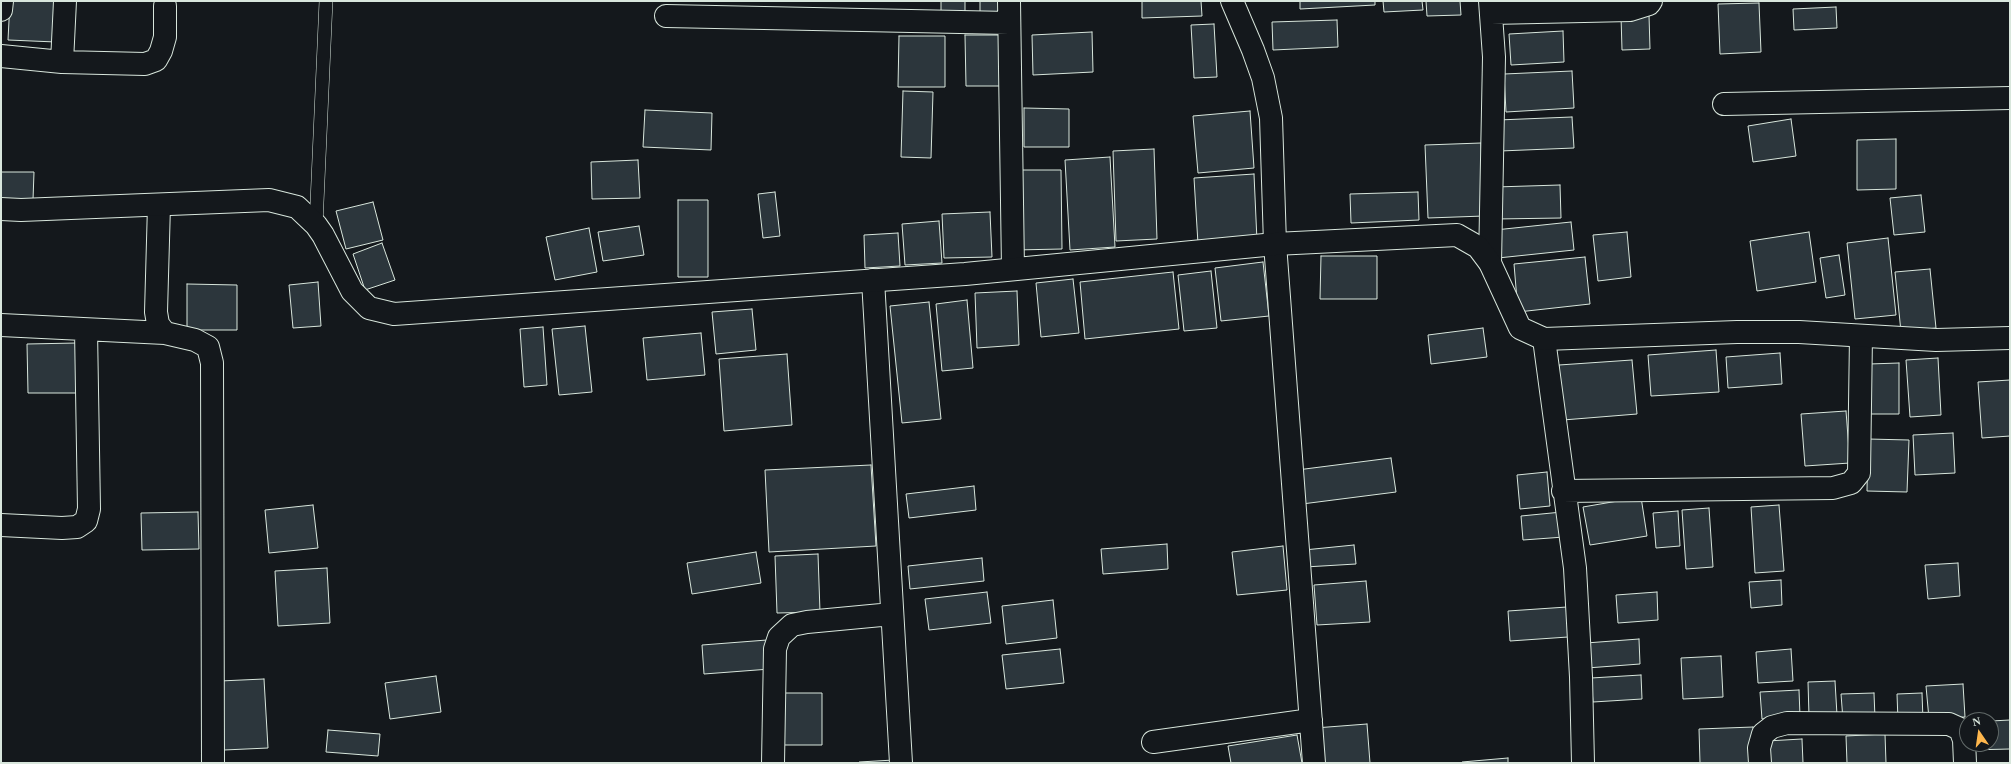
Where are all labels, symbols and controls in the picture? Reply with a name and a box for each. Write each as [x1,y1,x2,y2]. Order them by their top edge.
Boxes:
north arrow [1959,712,1999,752]
text: N [1971,715,1982,728]

